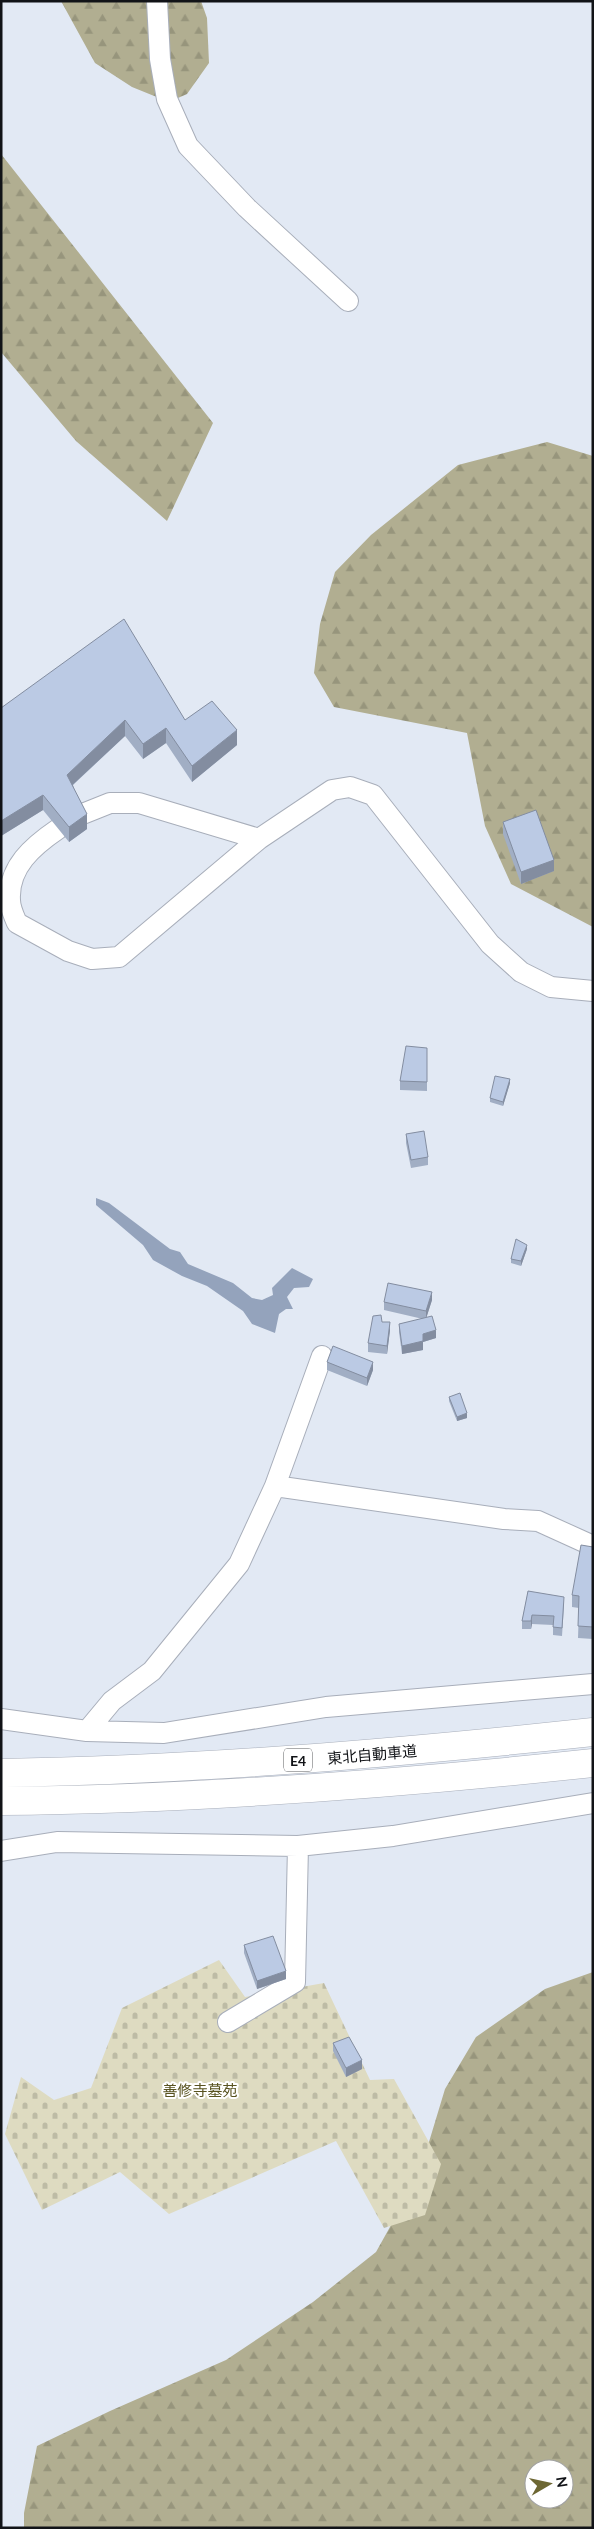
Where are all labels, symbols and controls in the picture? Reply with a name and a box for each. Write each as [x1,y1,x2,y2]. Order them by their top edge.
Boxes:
street label: 東北自動車道 [326,1741,418,1767]
road number: E4 [284,1748,312,1772]
park label: 善修寺墓苑 [162,2081,238,2099]
north arrow [524,2459,574,2509]
text: N [553,2475,572,2489]

